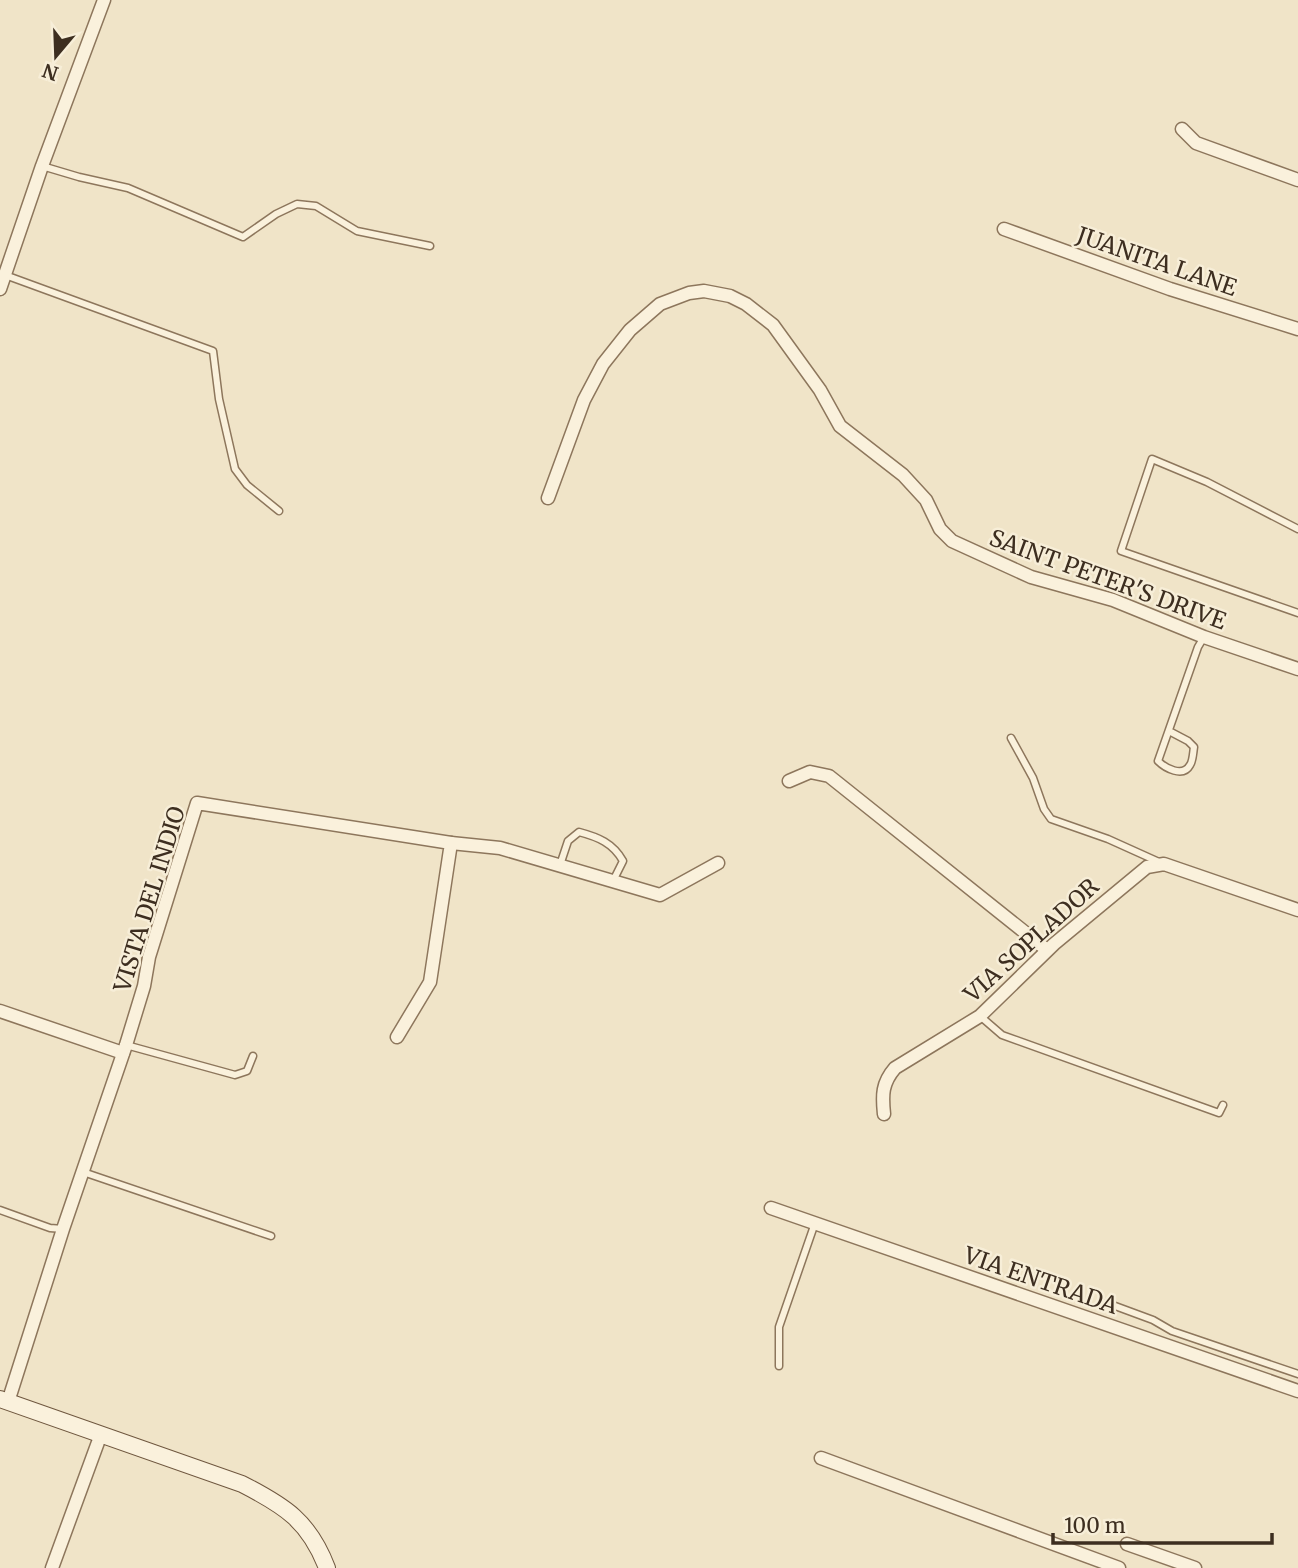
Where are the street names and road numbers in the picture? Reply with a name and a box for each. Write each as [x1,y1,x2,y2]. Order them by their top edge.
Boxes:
street label: JUANITA LANE [1072,220,1241,302]
street label: SAINT PETER'S DRIVE [986,523,1231,636]
street label: VISTA DEL INDIO [107,803,191,996]
street label: VIA SOPLADOR [957,872,1104,1009]
street label: VIA ENTRADA [959,1240,1122,1320]

